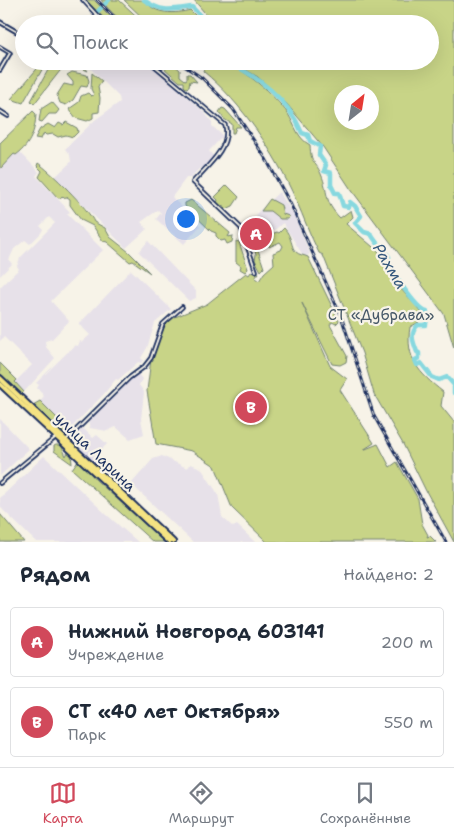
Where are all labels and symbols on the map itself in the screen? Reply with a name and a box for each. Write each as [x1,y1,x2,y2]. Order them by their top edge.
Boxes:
north arrow [334,85,379,130]
your location [173,206,199,232]
pin: A [240,215,272,253]
water label: Рахма [368,239,412,293]
park label: СТ «Дубрава» [328,305,434,325]
pin: B [235,388,267,426]
street label: улица Ларина [50,408,140,496]

